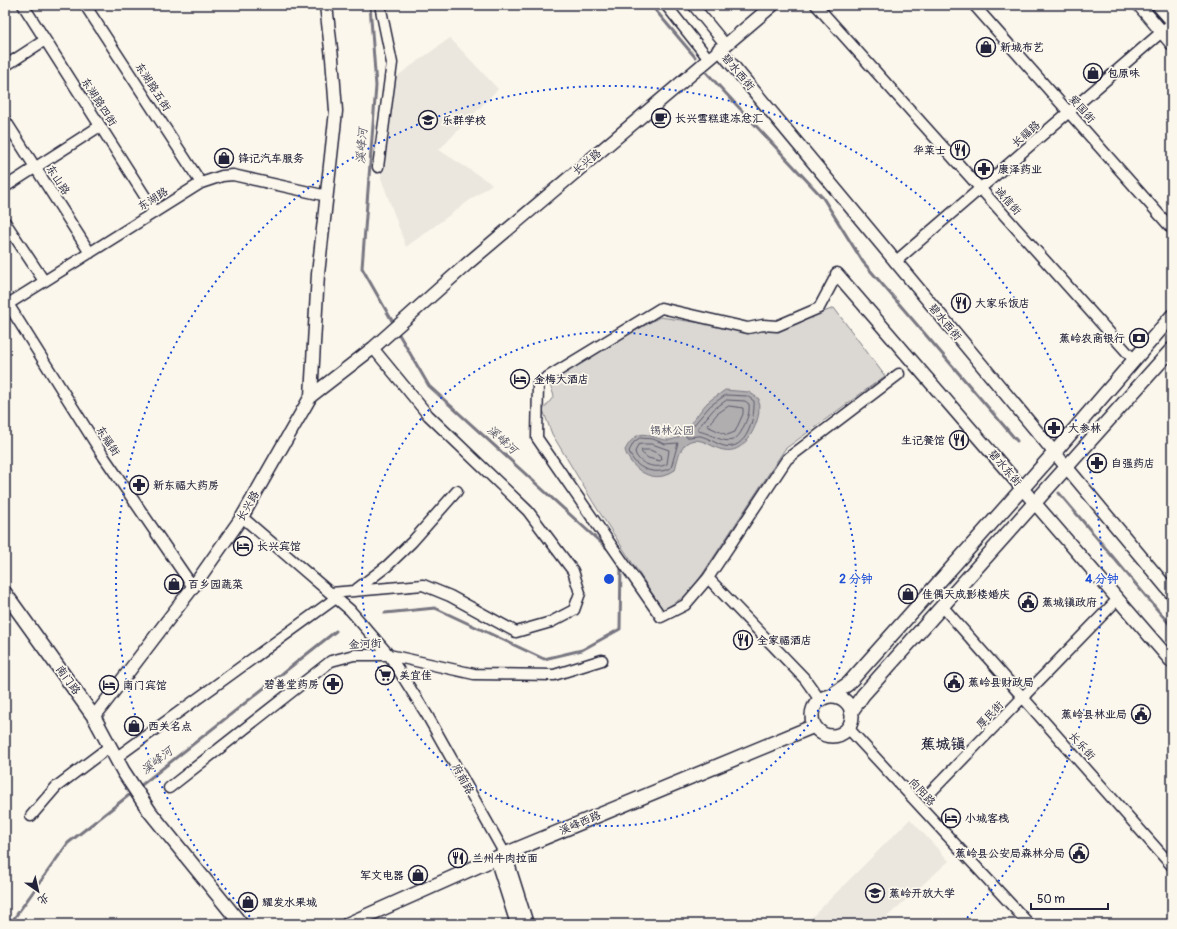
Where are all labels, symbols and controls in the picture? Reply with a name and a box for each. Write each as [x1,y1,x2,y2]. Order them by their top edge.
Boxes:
shop icon: 新城布艺 [975,36,997,58]
place label: 新城布艺 [1000,41,1044,54]
street label: 碧水西街 [719,51,758,94]
street label: 东湖路五街 [133,60,174,114]
shop icon: 包原味 [1082,62,1104,84]
place label: 包原味 [1107,67,1140,80]
street label: 东湖路四街 [79,75,120,129]
street label: 爱国街 [1066,92,1098,126]
cafe icon: 长兴雪糕速冻总汇 [650,107,672,129]
school or university icon: 乐群学校 [417,109,439,131]
place label: 长兴雪糕速冻总汇 [675,112,763,125]
place label: 乐群学校 [442,114,486,127]
street label: 长福路 [1009,118,1043,150]
water label: 溪峰河 [353,126,371,164]
restaurant icon: 华莱士 [949,139,971,161]
place label: 华莱士 [913,144,946,157]
street label: 长兴路 [570,146,604,178]
shop icon: 锋记汽车服务 [213,147,235,169]
place label: 锋记汽车服务 [238,152,304,165]
pharmacy icon: 康泽药业 [973,158,995,180]
street label: 东山路 [44,163,72,197]
place label: 康泽药业 [998,163,1042,176]
street label: 诚信街 [992,184,1025,218]
street label: 东湖路 [136,185,170,213]
restaurant icon: 大家乐饭店 [950,292,972,314]
place label: 大家乐饭店 [975,297,1030,310]
street label: 碧水西街 [926,301,965,344]
bank icon: 蕉岭农商银行 [1128,327,1150,349]
place label: 蕉岭农商银行 [1059,332,1125,345]
hotel icon: 金梅大酒店 [509,368,531,390]
place label: 金梅大酒店 [534,373,589,386]
pharmacy icon: 大参林 [1043,417,1065,439]
water label: 溪峰河 [484,422,522,459]
place label: 大参林 [1068,422,1101,435]
street label: 东福街 [94,424,123,459]
park label: 锡林公园 [650,424,694,437]
restaurant icon: 生记餐馆 [948,429,970,451]
place label: 生记餐馆 [901,434,945,447]
street label: 碧水东街 [986,447,1025,490]
pharmacy icon: 自强药店 [1086,452,1108,474]
place label: 自强药店 [1111,457,1155,470]
pharmacy icon: 新东福大药房 [128,474,150,496]
place label: 新东福大药房 [153,479,219,492]
street label: 长兴路 [234,489,262,523]
hotel icon: 长兴宾馆 [232,535,254,557]
place label: 长兴宾馆 [257,540,301,553]
centre of rings [602,572,616,586]
text: 2 分钟 [839,572,873,587]
text: 4 分钟 [1084,572,1119,587]
shop icon: 百乡园蔬菜 [163,573,185,595]
place label: 百乡园蔬菜 [188,578,243,591]
shop icon: 佳偶天成影楼婚庆 [897,583,919,605]
place label: 佳偶天成影楼婚庆 [922,588,1010,601]
public building icon: 蕉城镇政府 [1017,591,1039,613]
place label: 蕉城镇政府 [1042,596,1097,609]
restaurant icon: 全家福酒店 [732,629,754,651]
place label: 全家福酒店 [757,634,812,647]
street label: 金河街 [348,637,383,651]
street label: 南门路 [53,663,83,697]
supermarket icon: 美宜佳 [374,664,396,686]
place label: 美宜佳 [399,669,432,682]
public building icon: 蕉岭县财政局 [943,671,965,693]
pharmacy icon: 碧善堂药房 [322,673,344,695]
hotel icon: 南门宾馆 [98,674,120,696]
place label: 蕉岭县财政局 [968,676,1034,689]
place label: 碧善堂药房 [264,678,319,691]
place label: 南门宾馆 [123,679,167,692]
street label: 厚民街 [974,698,1007,731]
public building icon: 蕉岭县林业局 [1130,703,1152,725]
place label: 蕉岭县林业局 [1061,708,1127,721]
shop icon: 西关名点 [123,715,145,737]
place label: 西关名点 [148,720,192,733]
street label: 长乐街 [1066,729,1099,763]
district label: 蕉城镇 [920,735,966,754]
water label: 溪峰河 [138,743,177,778]
street label: 府前路 [449,761,477,797]
street label: 向阳路 [906,775,938,809]
hotel icon: 小城客栈 [940,807,962,829]
street label: 溪峰西路 [557,808,603,838]
place label: 小城客栈 [965,812,1009,825]
public building icon: 蕉岭县公安局森林分局 [1068,842,1090,864]
restaurant icon: 兰州牛肉拉面 [447,847,469,869]
place label: 蕉岭县公安局森林分局 [955,847,1065,860]
place label: 兰州牛肉拉面 [472,852,538,865]
shop icon: 军文电器 [407,864,429,886]
place label: 军文电器 [360,869,404,882]
north arrow [18,871,58,911]
school or university icon: 蕉岭开放大学 [864,882,886,904]
scale bar [1031,885,1108,911]
place label: 蕉岭开放大学 [889,887,955,900]
text: 北 [35,890,52,907]
shop icon: 耀发水果城 [237,891,259,913]
text: 50 m [1037,892,1065,907]
place label: 耀发水果城 [262,896,317,909]

